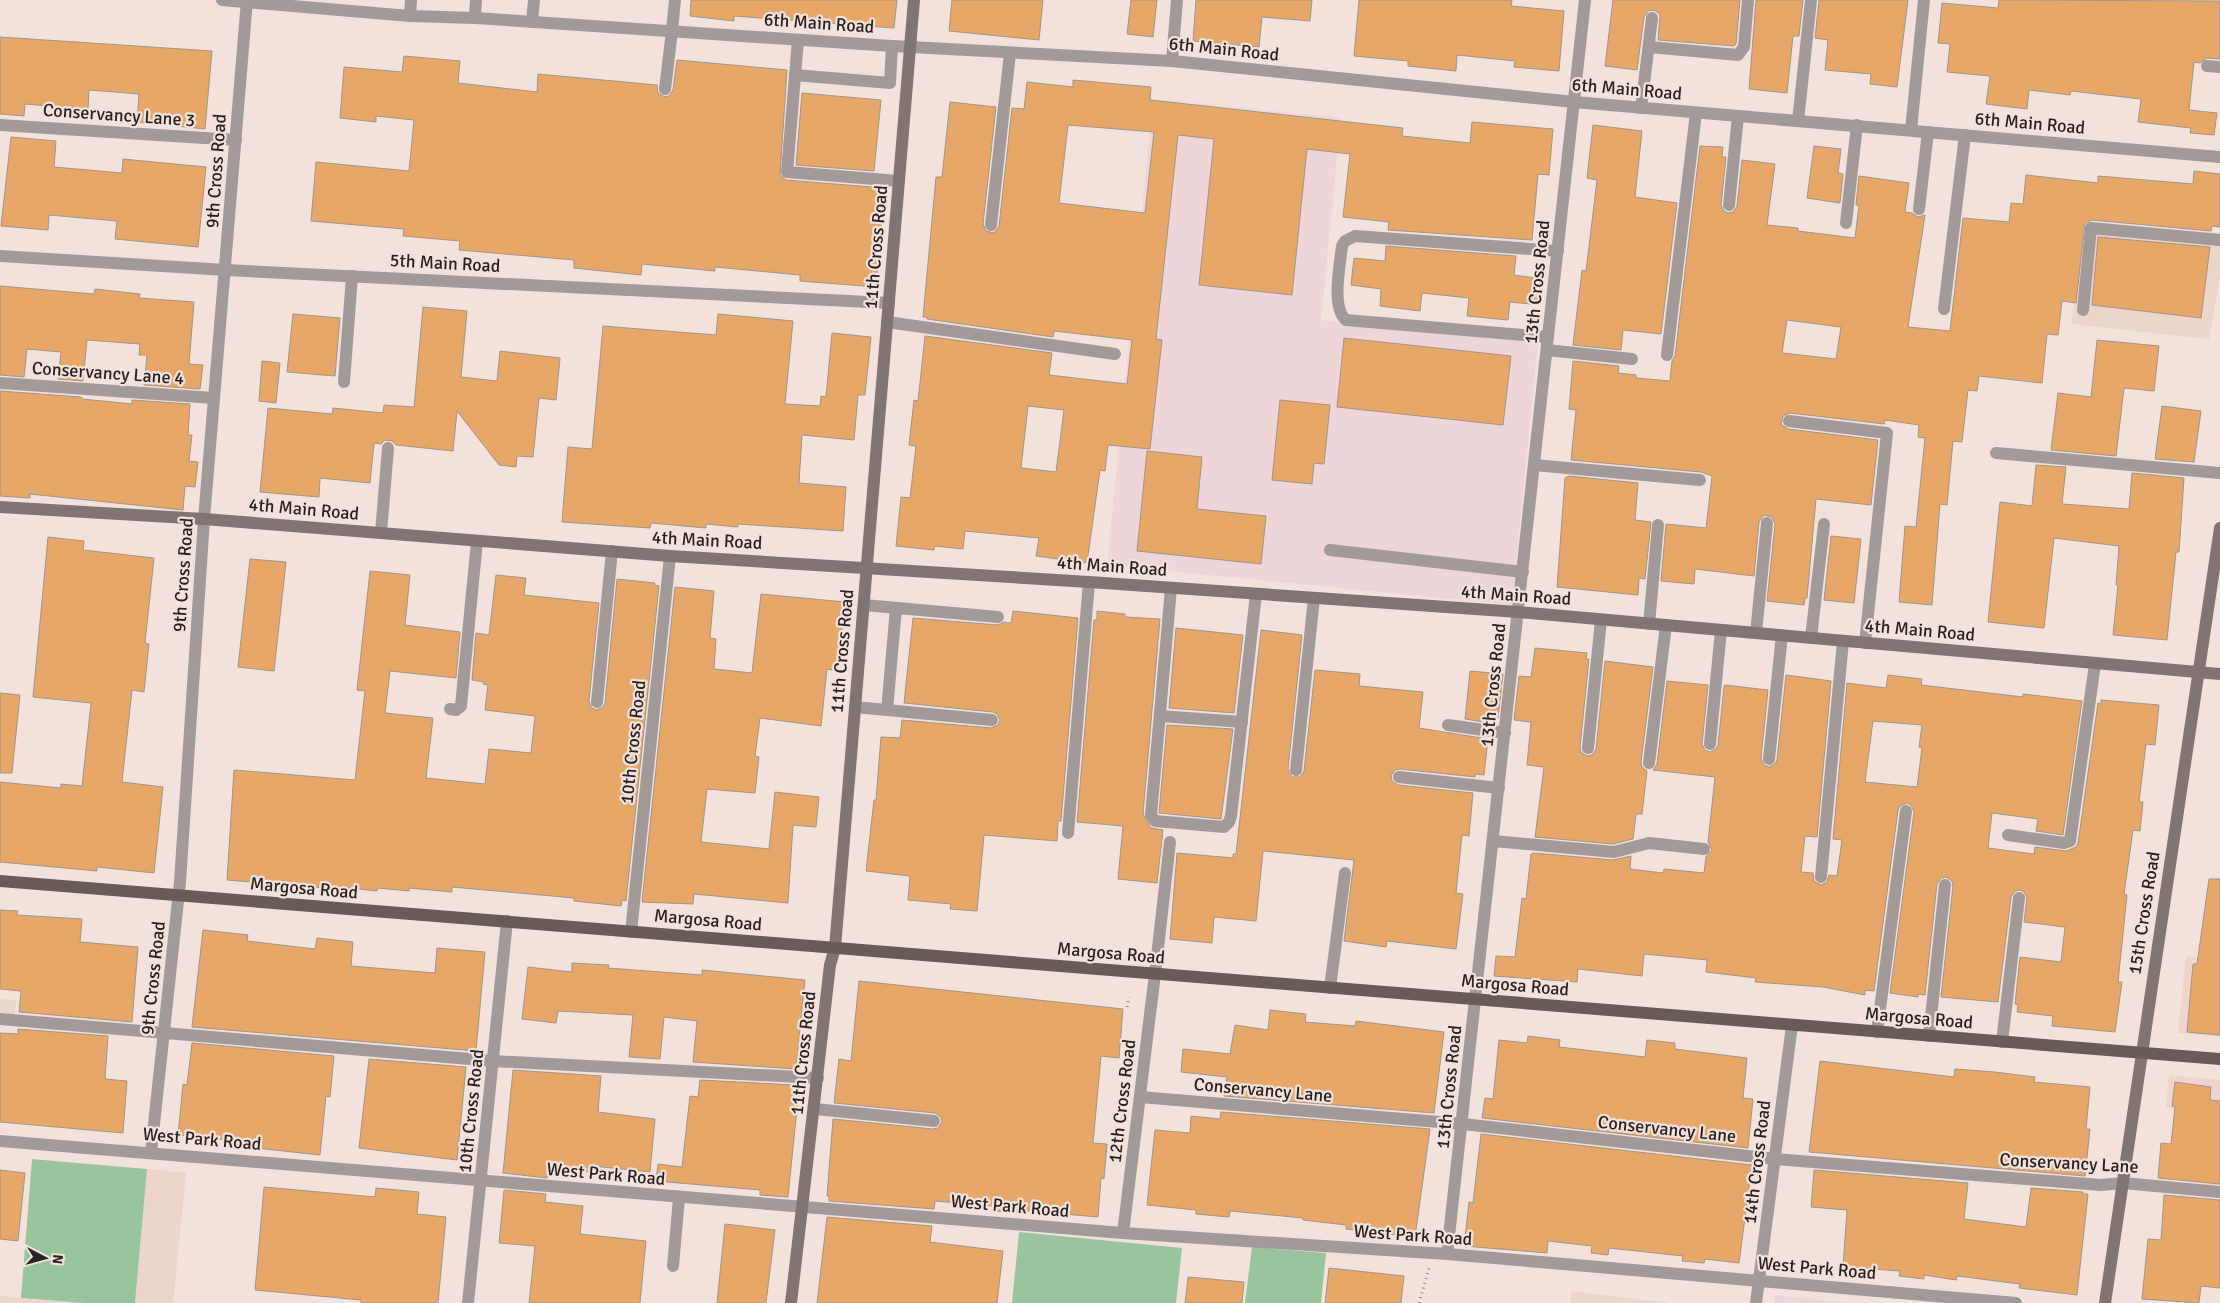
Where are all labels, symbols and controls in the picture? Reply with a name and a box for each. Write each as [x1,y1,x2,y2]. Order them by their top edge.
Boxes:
street label: 6th Main Road [763,8,875,38]
street label: 6th Main Road [1168,32,1280,66]
street label: 6th Main Road [1571,73,1683,105]
street label: Conservancy Lane 3 [42,99,196,131]
street label: 6th Main Road [1974,107,2086,139]
street label: 9th Cross Road [201,113,231,229]
street label: 11th Cross Road [860,184,892,310]
street label: 13th Cross Road [1520,219,1554,345]
street label: 5th Main Road [389,249,501,277]
street label: Conservancy Lane 4 [31,357,185,389]
street label: 4th Main Road [248,493,360,525]
street label: 9th Cross Road [168,517,198,633]
street label: 4th Main Road [651,526,763,554]
street label: 4th Main Road [1056,551,1168,581]
street label: 4th Main Road [1460,580,1572,610]
street label: 11th Cross Road [826,588,858,714]
street label: 4th Main Road [1864,614,1976,646]
street label: 13th Cross Road [1476,622,1510,748]
street label: 10th Cross Road [616,679,650,805]
street label: 15th Cross Road [2123,850,2165,976]
street label: Margosa Road [249,872,359,904]
street label: Margosa Road [653,904,763,936]
street label: 9th Cross Road [136,920,170,1036]
street label: Margosa Road [1056,937,1166,969]
street label: Margosa Road [1460,969,1570,1001]
street label: 11th Cross Road [786,990,820,1116]
street label: Margosa Road [1864,1002,1974,1034]
street label: 13th Cross Road [1432,1024,1466,1150]
street label: 12th Cross Road [1104,1038,1140,1164]
street label: 10th Cross Road [454,1048,488,1174]
street label: Conservancy Lane [1193,1073,1333,1107]
street label: 14th Cross Road [1739,1099,1775,1225]
street label: Conservancy Lane [1597,1111,1737,1147]
street label: West Park Road [142,1123,262,1155]
street label: Conservancy Lane [1999,1148,2139,1178]
street label: West Park Road [546,1158,666,1190]
street label: West Park Road [950,1190,1070,1222]
street label: West Park Road [1353,1220,1473,1250]
north arrow [20,1233,70,1283]
street label: West Park Road [1757,1252,1877,1284]
text: N [48,1254,66,1265]

